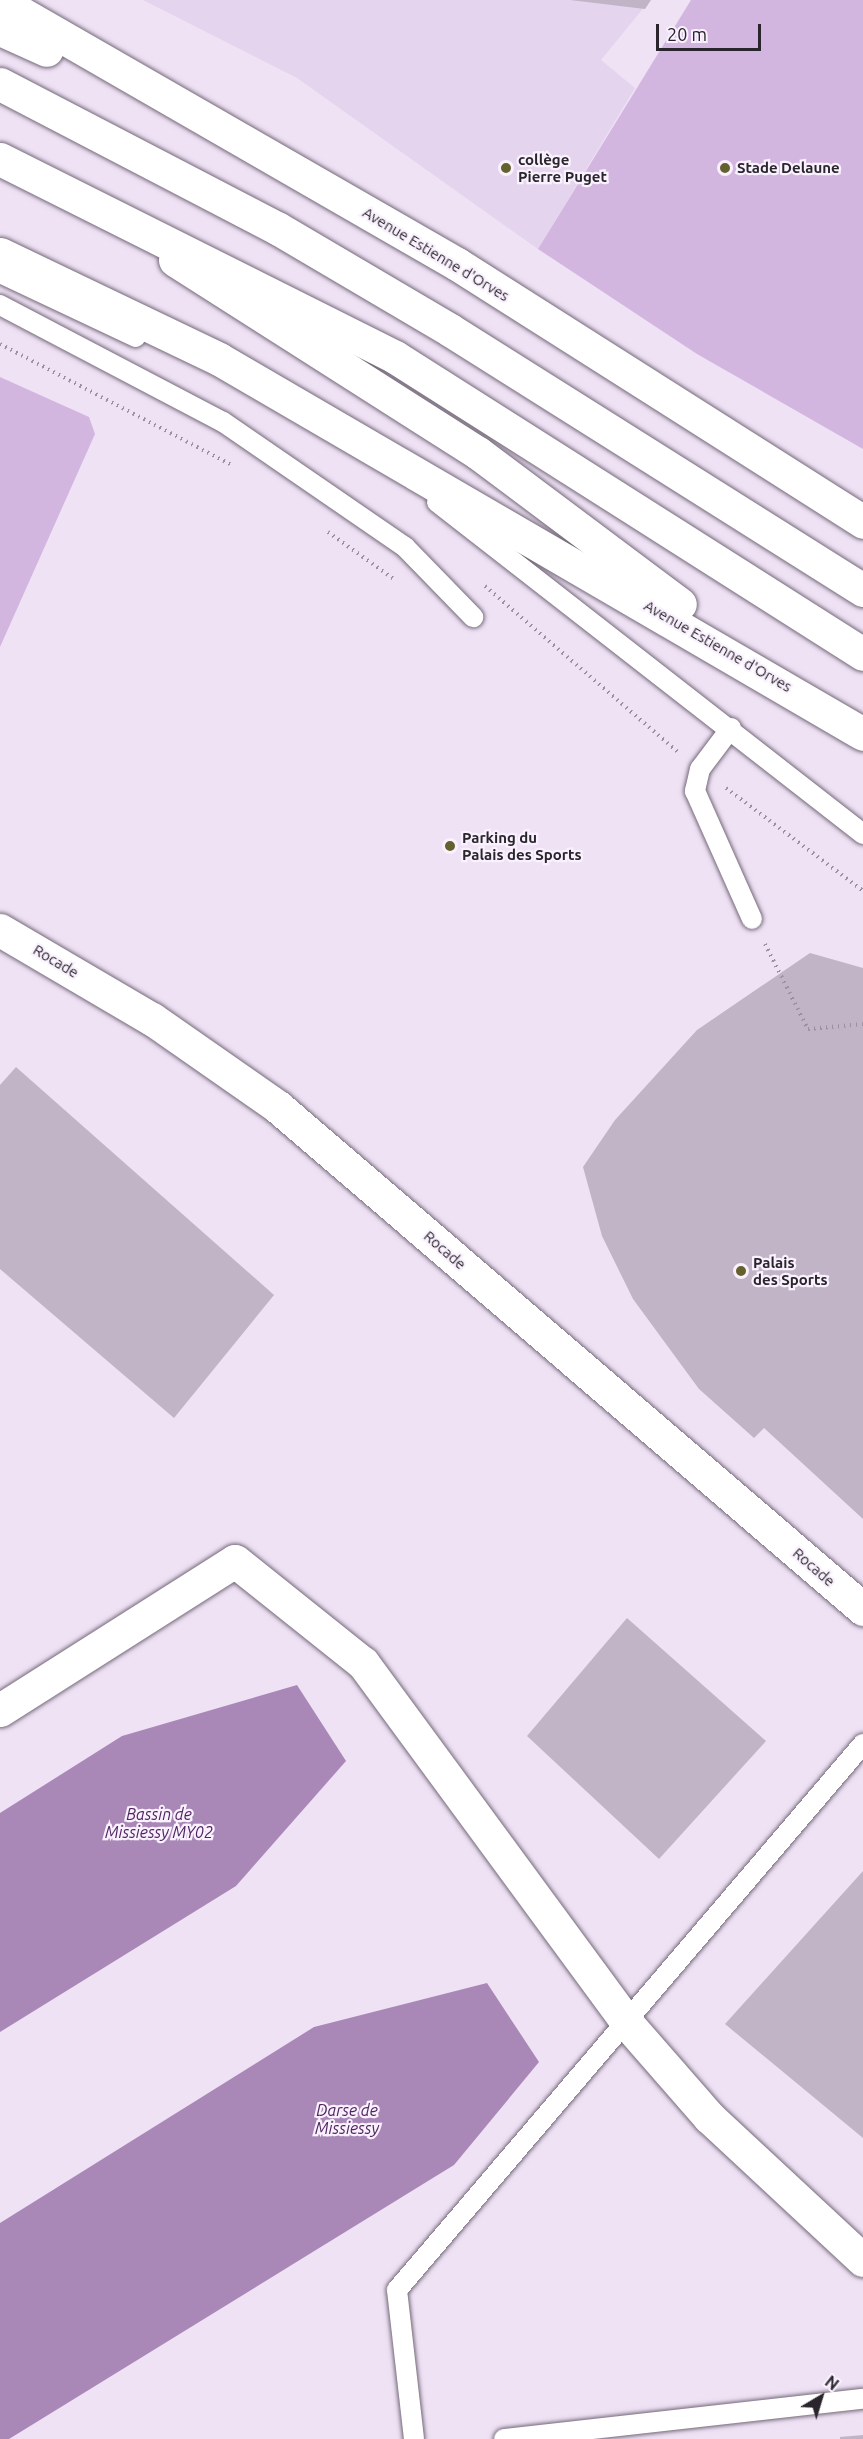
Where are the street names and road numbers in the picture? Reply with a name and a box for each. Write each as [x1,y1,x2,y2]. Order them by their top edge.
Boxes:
street label: Avenue Estienne d'Orves [360,203,512,305]
street label: Avenue Estienne d'Orves [641,596,795,696]
street label: Rocade [30,940,82,982]
street label: Rocade [420,1227,470,1273]
street label: Rocade [789,1544,839,1590]

